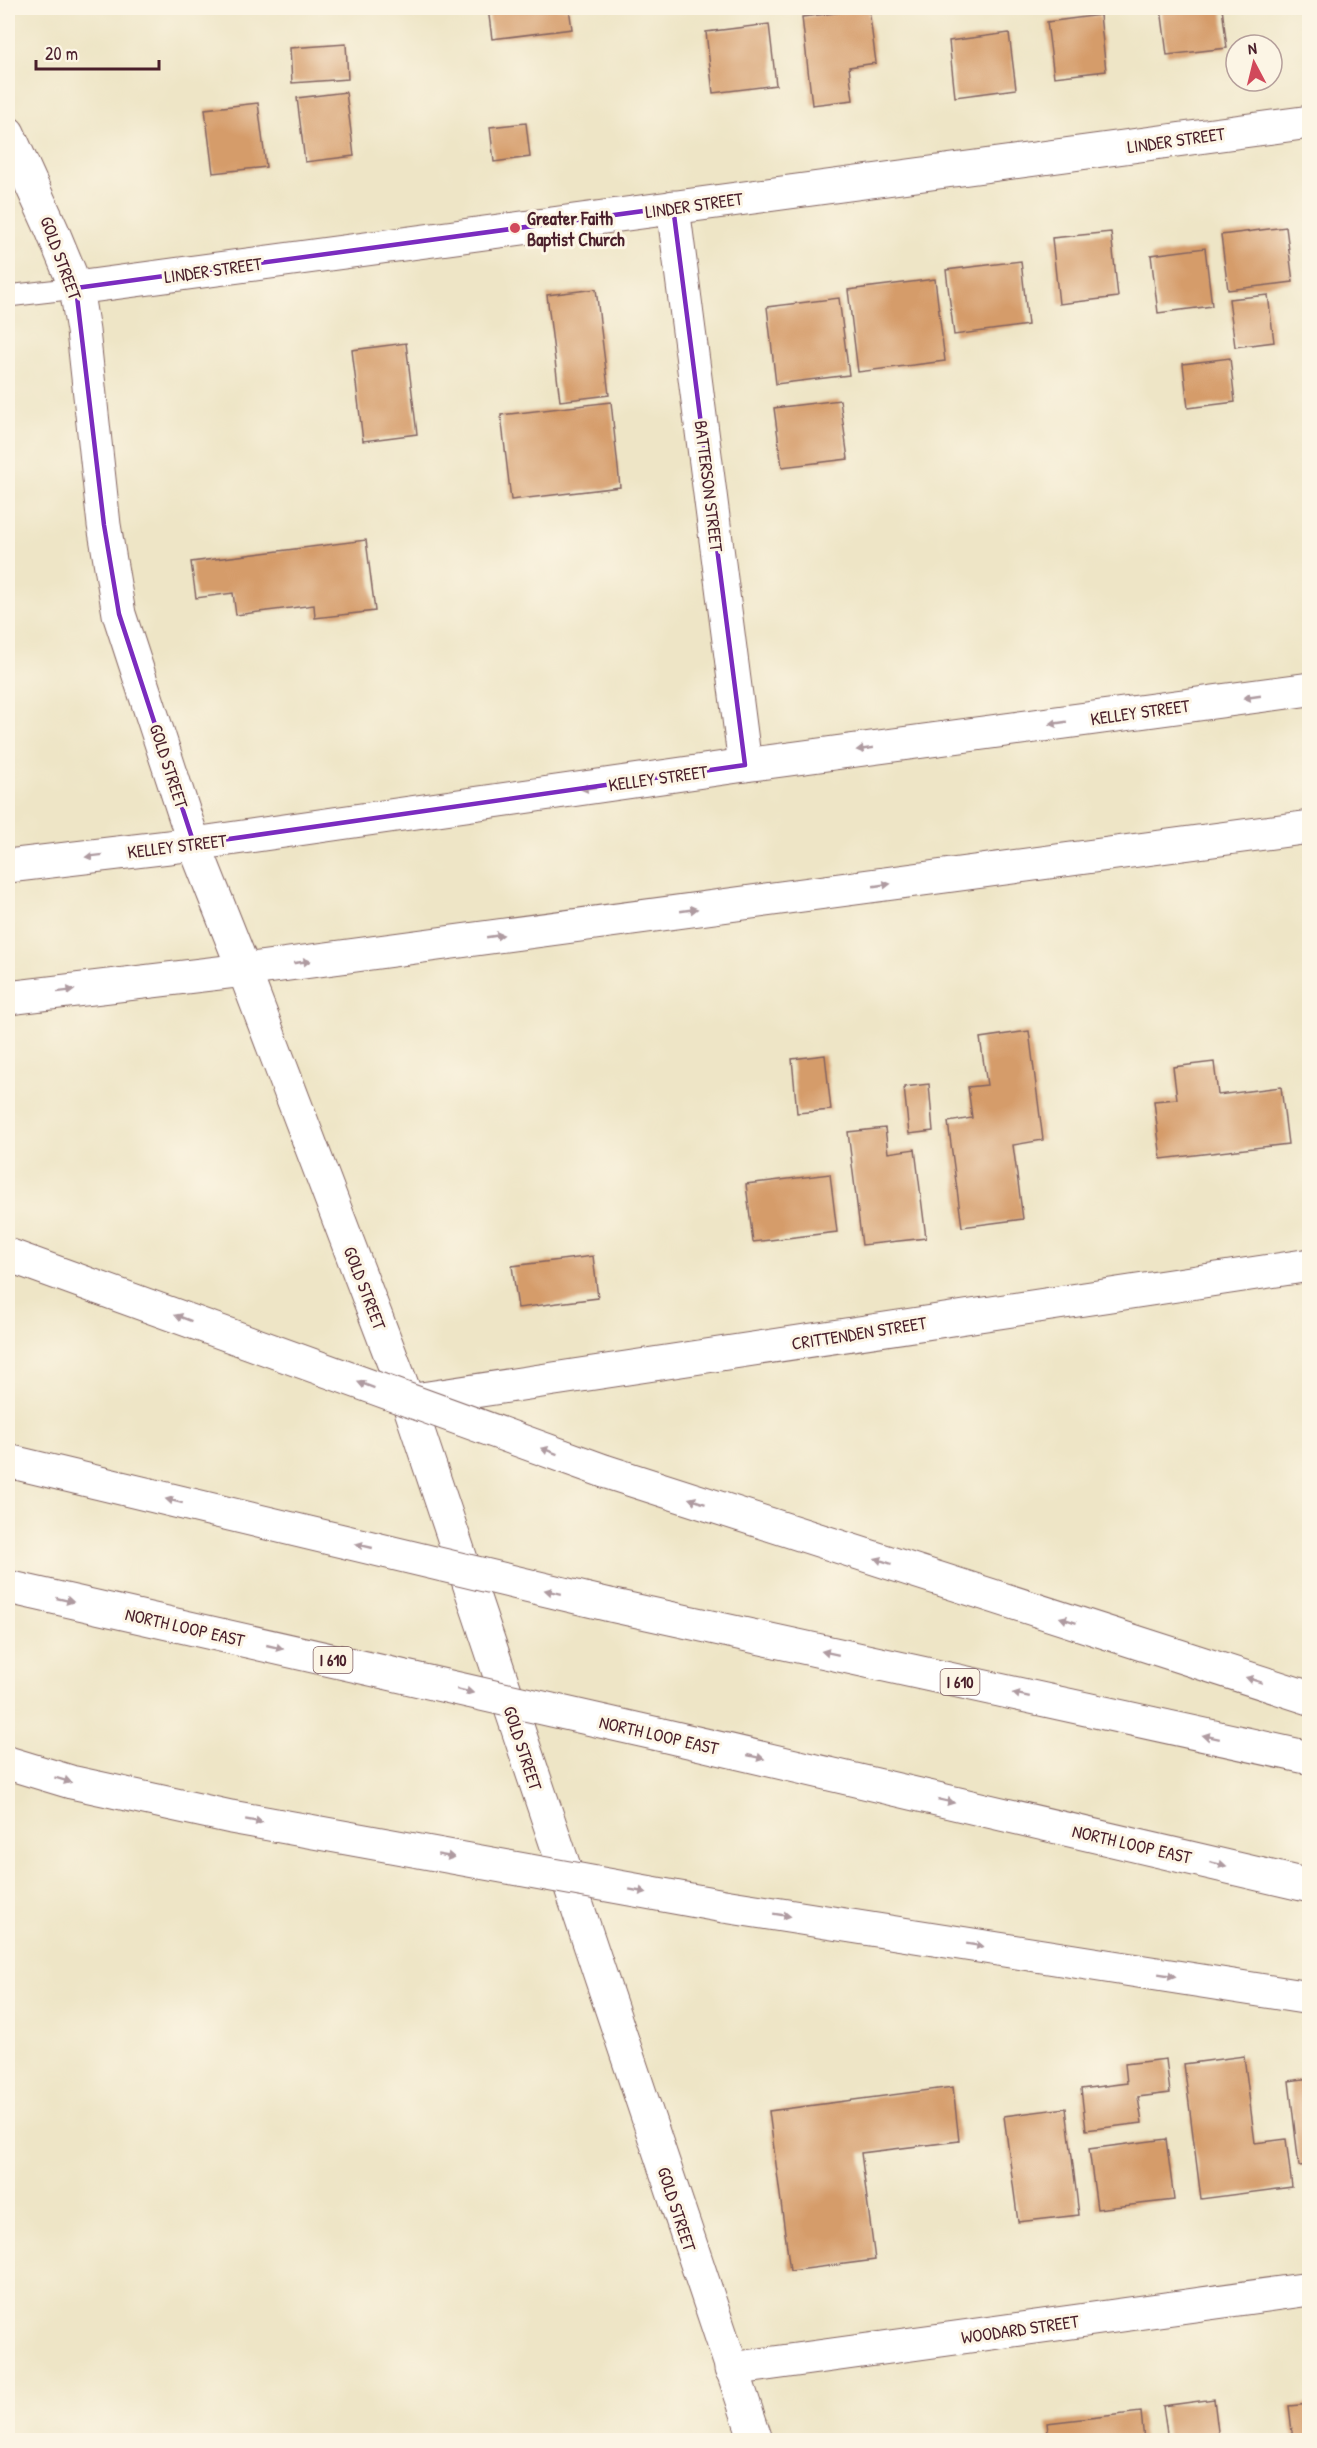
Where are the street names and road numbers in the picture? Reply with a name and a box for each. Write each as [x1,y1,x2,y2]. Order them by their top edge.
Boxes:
street label: LINDER STREET [1125,121,1227,159]
street label: LINDER STREET [643,186,745,224]
street label: GOLD STREET [34,213,88,304]
street label: LINDER STREET [162,251,264,289]
street label: BATTERSON STREET [689,419,730,554]
street label: KELLEY STREET [1089,693,1192,731]
street label: GOLD STREET [144,721,195,812]
street label: KELLEY STREET [607,759,710,797]
street label: KELLEY STREET [126,827,229,865]
street label: GOLD STREET [338,1243,393,1334]
street label: CRITTENDEN STREET [790,1310,929,1356]
street label: NORTH LOOP EAST [123,1601,248,1653]
road number: I 610 [314,1647,352,1673]
road number: I 610 [940,1669,980,1695]
street label: GOLD STREET [498,1703,549,1794]
street label: NORTH LOOP EAST [597,1709,722,1761]
street label: NORTH LOOP EAST [1070,1818,1195,1870]
street label: GOLD STREET [652,2164,703,2255]
street label: WOODARD STREET [960,2308,1081,2350]

